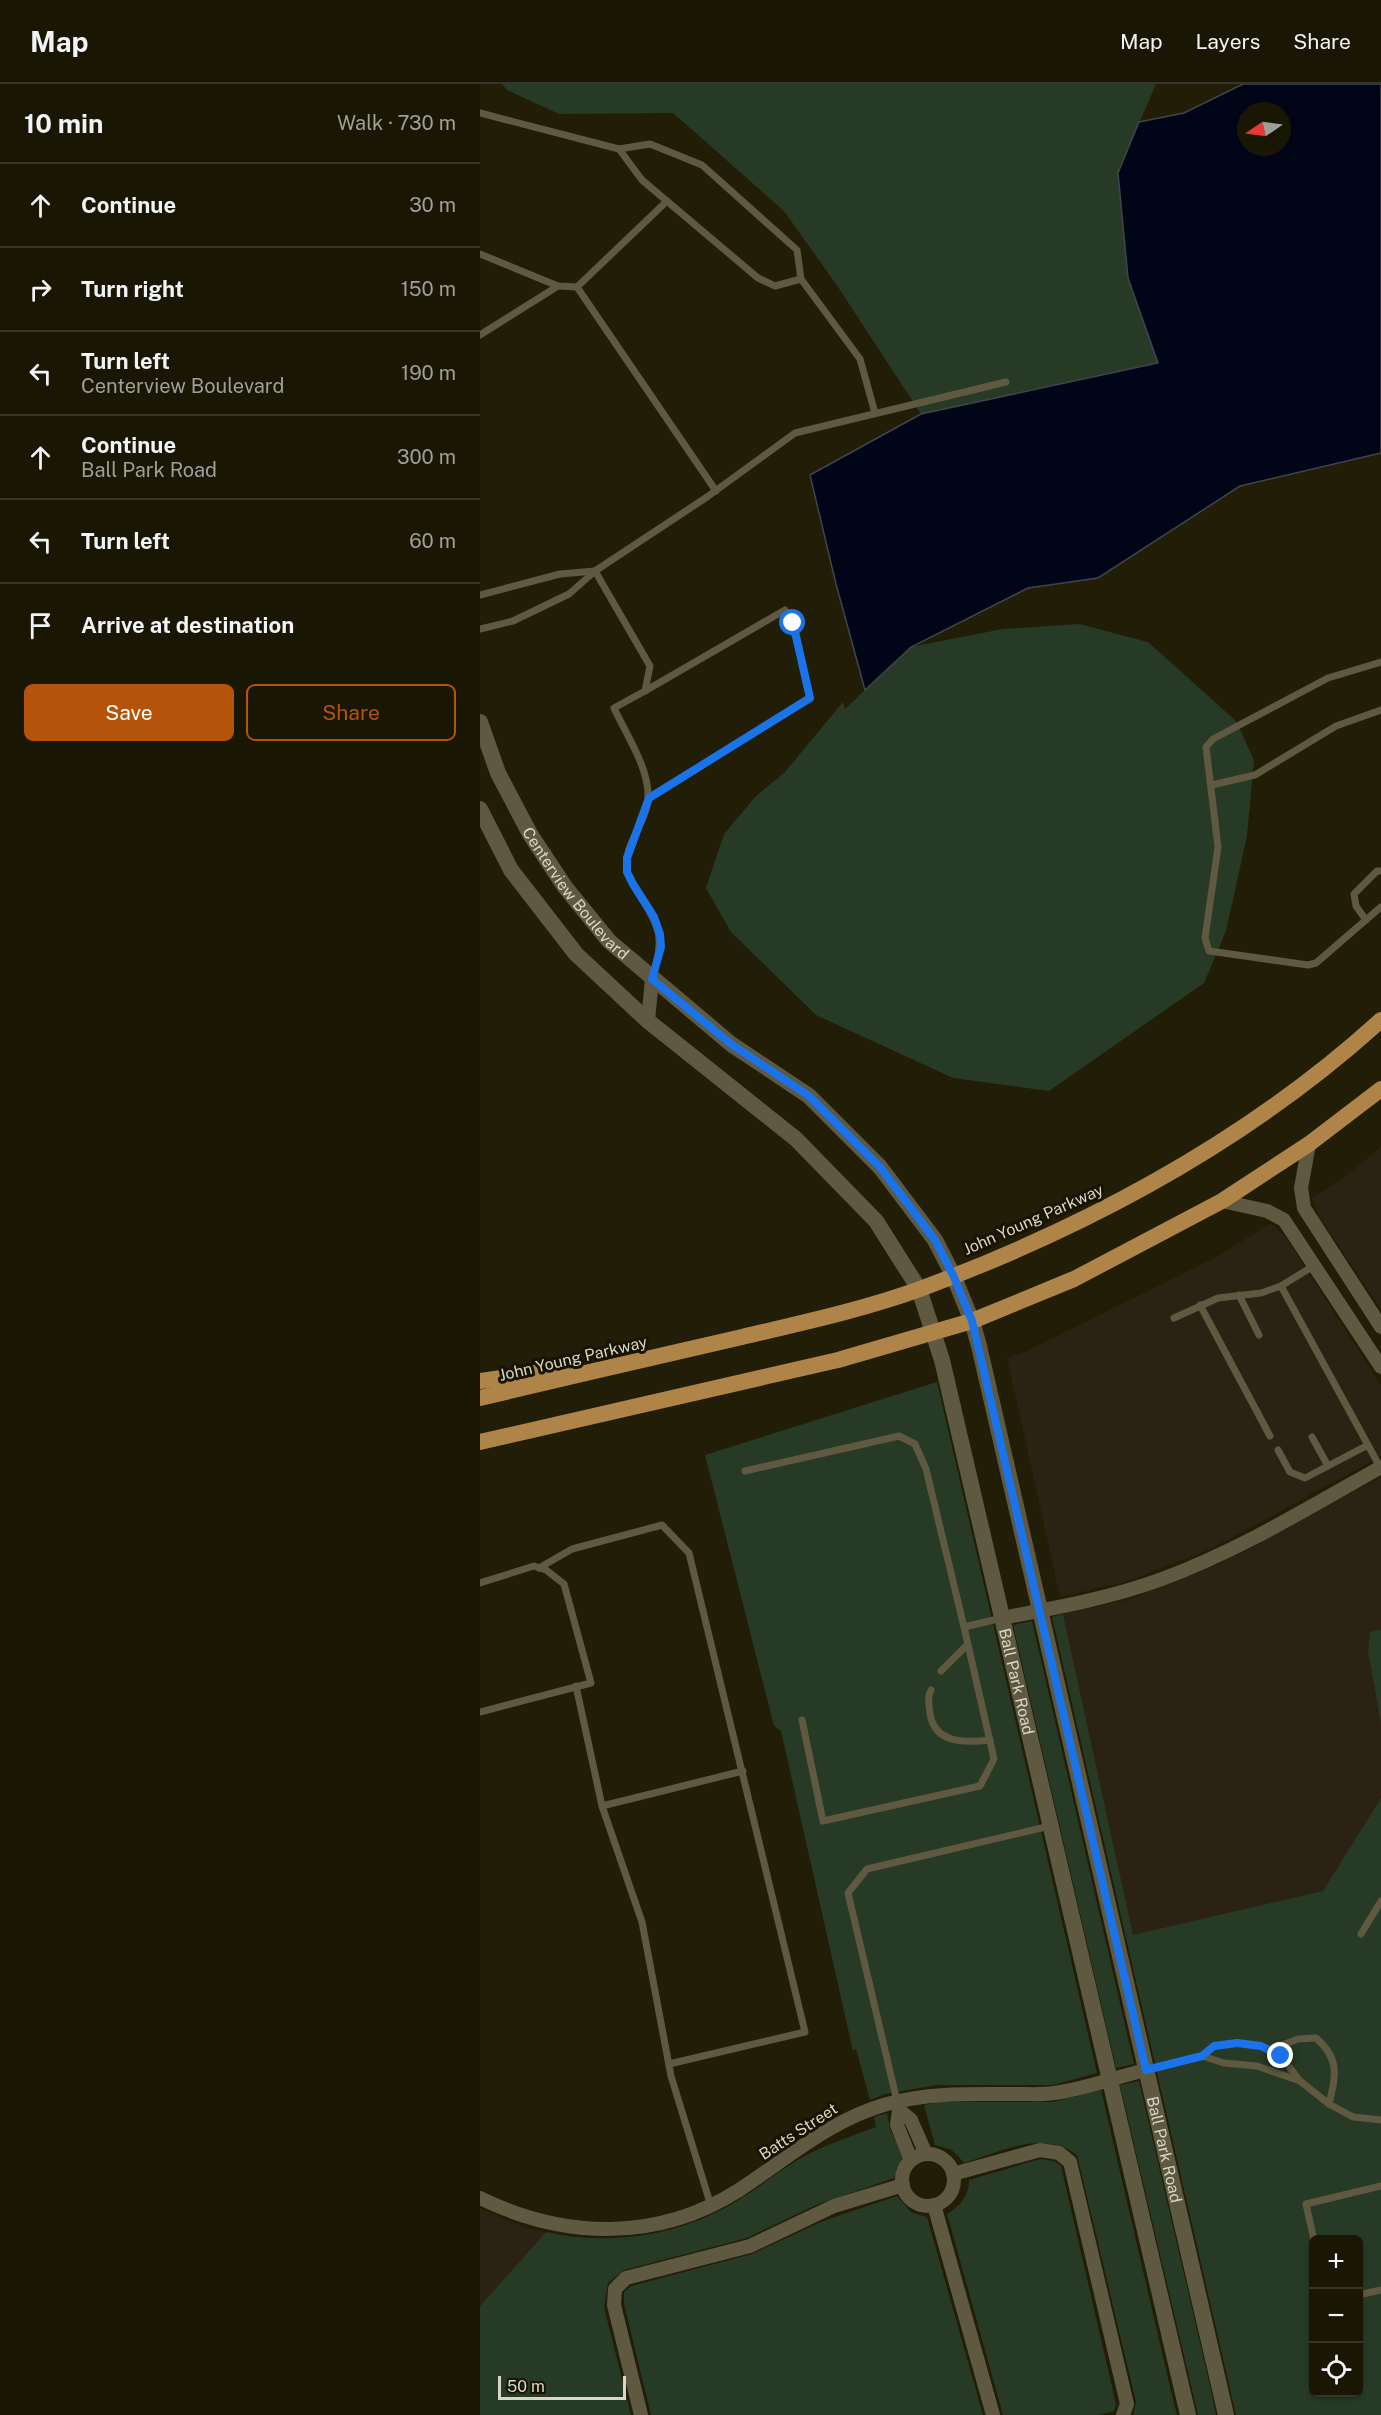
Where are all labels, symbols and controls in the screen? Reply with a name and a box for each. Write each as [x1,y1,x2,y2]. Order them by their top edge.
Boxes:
text: Map [30,25,89,58]
text: Map [1120,29,1163,54]
text: Layers [1196,29,1260,54]
text: Share [1293,29,1351,54]
north arrow [1237,102,1291,156]
text: 10 min [24,108,103,139]
text: Walk · 730 m [337,111,456,135]
icon: ahead [24,189,57,222]
text: Continue [81,192,176,218]
text: 30 m [409,193,456,217]
icon: right [24,273,57,306]
text: Turn right [81,276,184,302]
text: 150 m [401,277,456,301]
text: Turn left [81,348,170,374]
icon: left [24,357,57,390]
text: 190 m [401,361,456,385]
text: Centerview Boulevard [81,374,284,398]
text: Continue [81,432,176,458]
icon: ahead [24,441,57,474]
text: 300 m [397,445,456,469]
text: Ball Park Road [81,458,217,482]
icon: left [24,525,57,558]
text: Turn left [81,528,170,554]
text: 60 m [409,529,456,553]
icon: arrive [24,609,57,642]
route start [779,609,805,635]
text: Arrive at destination [81,612,294,638]
button: Save [24,684,234,741]
button: Share [246,684,456,741]
street label: Centerview Boulevard [518,824,633,964]
street label: John Young Parkway [960,1180,1107,1259]
street label: John Young Parkway [497,1332,650,1385]
street label: Ball Park Road [995,1626,1038,1737]
route end [1267,2042,1293,2068]
street label: Ball Park Road [1143,2094,1186,2205]
street label: Batts Street [756,2099,841,2164]
map controls [1309,2235,1363,2397]
button: + [1309,2235,1363,2289]
button: − [1309,2289,1363,2343]
button: locate [1309,2343,1363,2397]
scale bar [498,2373,626,2400]
text: 50 m [507,2377,545,2396]

